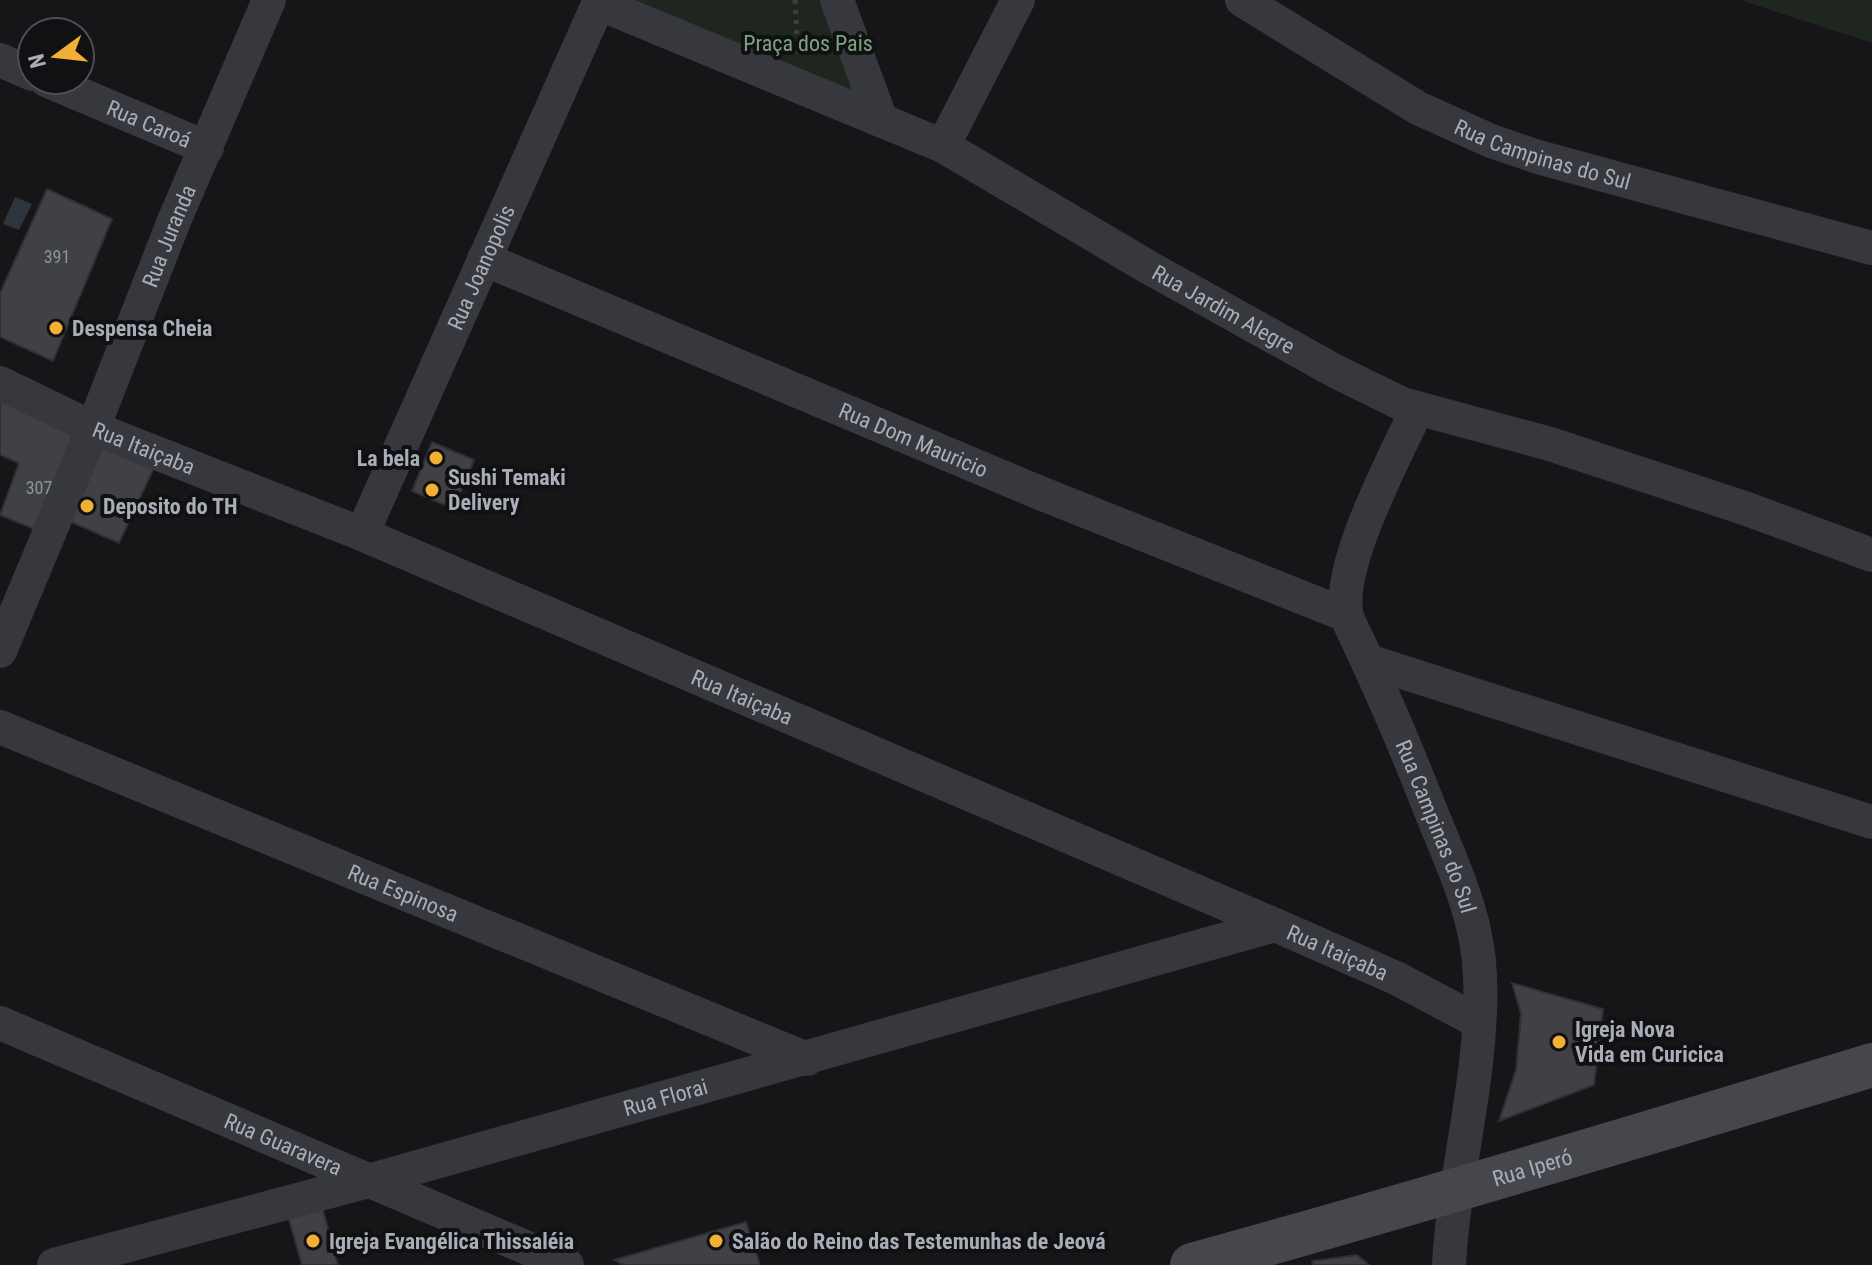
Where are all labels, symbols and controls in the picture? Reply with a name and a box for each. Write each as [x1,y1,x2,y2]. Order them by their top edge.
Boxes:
north arrow [16,16,96,96]
park label: Praça dos Pais [743,31,873,56]
text: N [23,51,51,71]
street label: Rua Caroá [103,95,195,152]
street label: Rua Campinas do Sul [1451,114,1634,194]
street label: Rua Juranda [137,181,201,291]
street label: Rua Joanopolis [442,201,520,334]
house number: 391 [44,246,70,267]
street label: Rua Jardim Alegre [1148,259,1299,359]
place label: Despensa Cheia [72,316,212,341]
marker: Despensa Cheia [47,319,65,337]
street label: Rua Dom Mauricio [835,397,992,482]
street label: Rua Itaiçaba [89,417,199,479]
place label: La bela [357,446,420,471]
marker: La bela [427,449,445,467]
place label: Sushi Temaki Delivery [448,465,566,515]
house number: 307 [26,477,52,498]
marker: Sushi Temaki Delivery [423,481,441,499]
place label: Deposito do TH [103,494,238,519]
marker: Deposito do TH [78,497,96,515]
street label: Rua Itaiçaba [688,664,797,729]
street label: Rua Campinas do Sul [1391,736,1481,916]
street label: Rua Espinosa [344,859,462,927]
street label: Rua Itaiçaba [1283,919,1392,985]
place label: Igreja Nova Vida em Curicica [1575,1017,1724,1067]
marker: Igreja Nova Vida em Curicica [1550,1033,1568,1051]
street label: Rua Florai [620,1073,710,1121]
street label: Rua Guaravera [221,1108,346,1180]
street label: Rua Iperó [1489,1144,1575,1191]
place label: Igreja Evangélica Thissaléia [329,1229,574,1254]
place label: Salão do Reino das Testemunhas de Jeová [732,1229,1106,1254]
marker: Igreja Evangélica Thissaléia [304,1232,322,1250]
marker: Salão do Reino das Testemunhas de Jeová [707,1232,725,1250]

